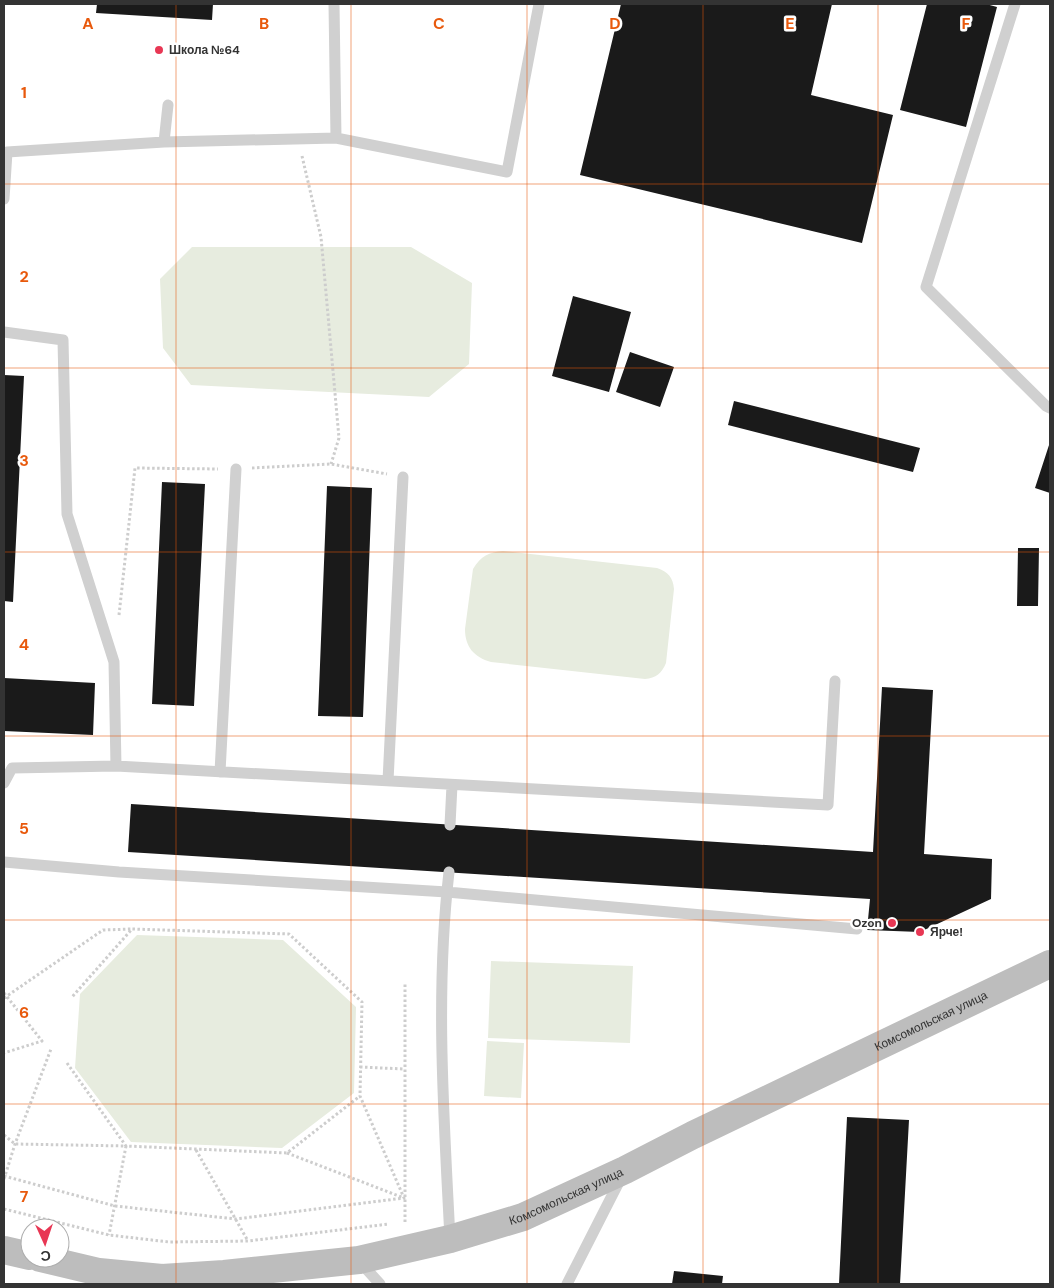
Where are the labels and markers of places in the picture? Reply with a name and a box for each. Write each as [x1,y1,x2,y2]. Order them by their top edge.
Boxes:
place label: Школа №64 [169,42,240,58]
marker: Школа №64 [153,44,165,56]
place label: Ozon [852,915,882,931]
marker: Ozon [886,917,898,929]
place label: Ярче! [930,924,963,940]
marker: Ярче! [914,926,926,938]

